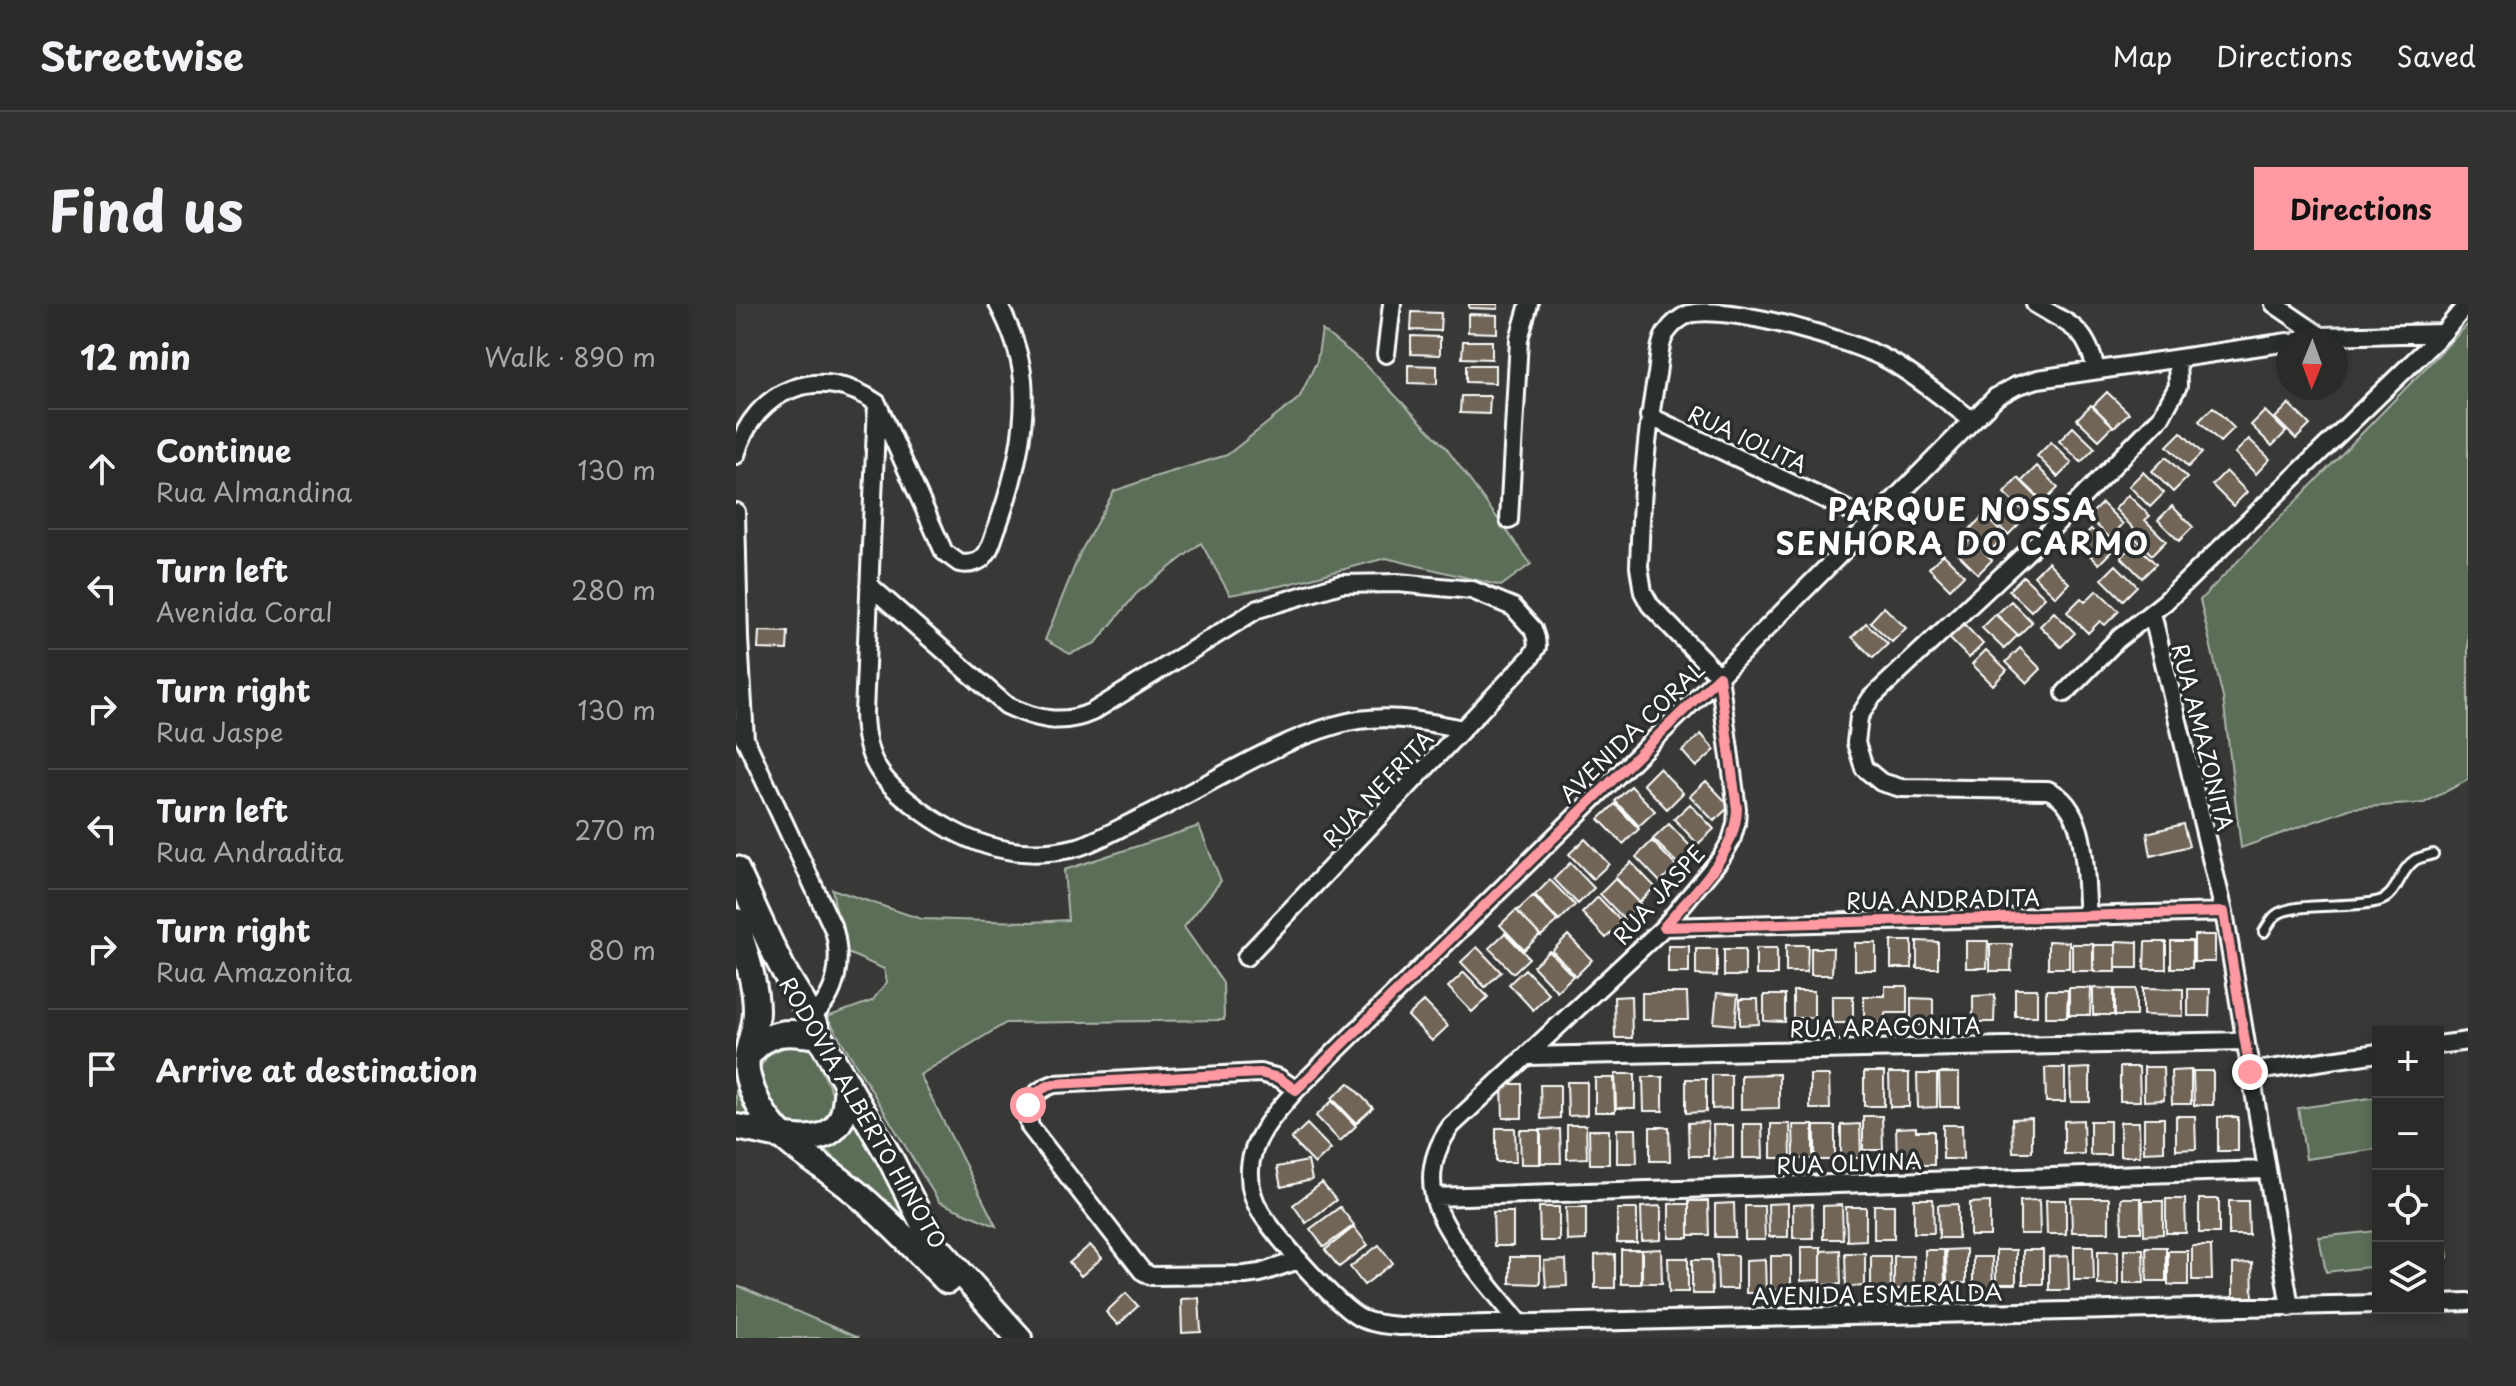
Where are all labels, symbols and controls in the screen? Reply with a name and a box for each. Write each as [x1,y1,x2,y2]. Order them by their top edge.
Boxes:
text: Streetwise [40,27,244,84]
text: Map [2113,34,2172,77]
text: Directions [2216,34,2353,77]
text: Saved [2397,34,2476,77]
text: Find us [48,166,244,251]
button: Directions [2254,167,2468,250]
north arrow [2276,328,2348,400]
text: 12 min [80,330,191,382]
text: Walk · 890 m [485,337,656,376]
street label: RUA IOLITA [1683,396,1813,480]
text: Continue [156,427,291,472]
icon: ahead [80,447,124,491]
text: 130 m [577,450,656,489]
text: Rua Almandina [156,472,352,511]
district label: PARQUE NOSSA SENHORA DO CARMO [1776,486,2150,565]
text: Turn left [156,547,288,592]
icon: left [80,567,124,611]
text: 280 m [571,570,656,609]
text: Avenida Coral [156,592,333,631]
street label: RUA AMAZONITA [2165,640,2243,834]
street label: AVENIDA CORAL [1551,653,1711,809]
text: Turn right [156,667,311,712]
icon: right [80,687,124,731]
text: 130 m [577,690,656,729]
text: Rua Jaspe [156,712,284,751]
street label: RUA NEFRITA [1314,722,1440,854]
text: Turn left [156,787,288,832]
icon: left [80,807,124,851]
text: 270 m [575,810,656,849]
text: Rua Andradita [156,832,344,871]
street label: RUA JASPE [1604,837,1712,951]
street label: RUA ANDRADITA [1846,880,2040,916]
text: Turn right [156,907,311,952]
icon: right [80,927,124,971]
text: 80 m [588,930,656,969]
text: Rua Amazonita [156,952,352,991]
street label: RODOVIA ALBERTO HINOTO [772,970,956,1254]
street label: RUA ARAGONITA [1789,1008,1981,1044]
map controls [2372,1026,2444,1314]
button: + [2372,1026,2444,1098]
icon: arrive [80,1047,124,1091]
text: Arrive at destination [156,1047,478,1092]
route end [2232,1054,2268,1090]
route start [1010,1087,1046,1123]
button: − [2372,1098,2444,1170]
street label: RUA OLIVINA [1776,1143,1923,1181]
button: locate [2372,1170,2444,1242]
button: layers [2372,1242,2444,1314]
street label: AVENIDA ESMERALDA [1751,1274,2003,1312]

